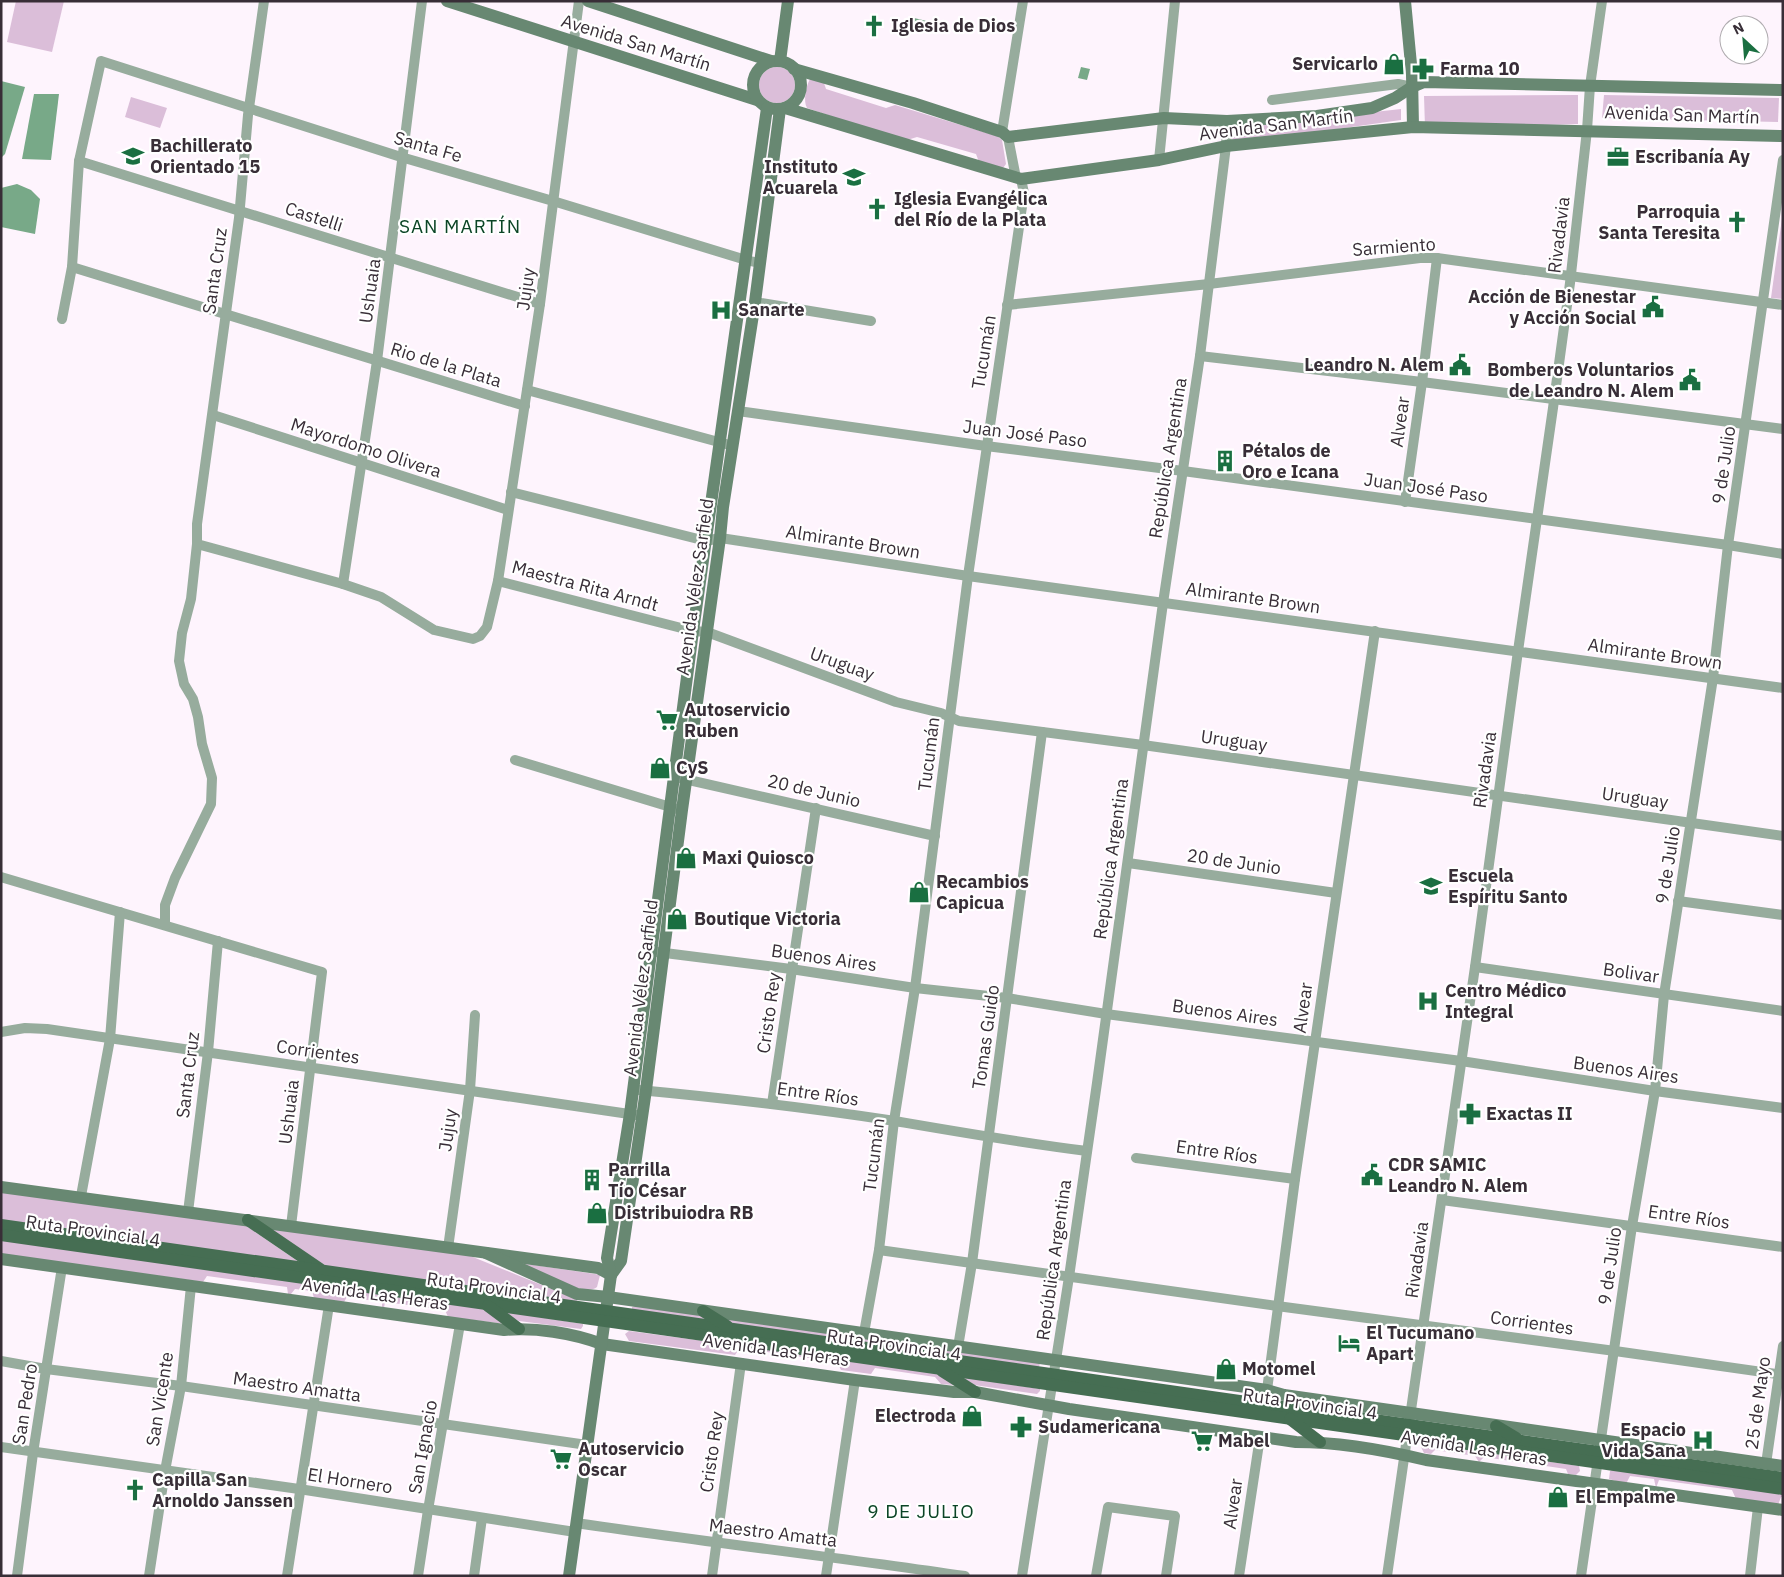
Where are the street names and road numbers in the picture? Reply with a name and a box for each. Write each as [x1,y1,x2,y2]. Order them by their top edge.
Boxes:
street label: Avenida San Martín [559,9,714,76]
street label: Avenida San Martín [1604,100,1760,129]
street label: Avenida San Martín [1197,104,1354,145]
street label: Santa Fe [391,126,465,167]
street label: Rivadavia [1542,195,1575,275]
street label: Castelli [282,196,346,237]
street label: Santa Cruz [197,226,232,316]
street label: Sarmiento [1352,232,1436,261]
street label: Ushuaia [354,257,385,325]
street label: Jujuy [511,266,540,312]
street label: Tucumán [966,313,1001,390]
street label: Rio de la Plata [388,337,505,392]
street label: República Argentina [1143,376,1192,540]
street label: Alvear [1385,395,1415,449]
street label: Mayordomo Olivera [288,412,445,483]
street label: Juan José Paso [962,414,1088,453]
street label: 9 de Julio [1707,424,1740,505]
street label: Juan José Paso [1363,467,1489,508]
street label: Avenida Vélez Sarfield [671,497,718,677]
street label: Almirante Brown [784,520,922,563]
street label: Maestra Rita Arndt [509,555,661,616]
street label: Almirante Brown [1184,577,1322,618]
street label: Almirante Brown [1586,633,1724,674]
street label: Uruguay [807,641,878,686]
street label: Tucumán [913,716,944,792]
street label: Uruguay [1199,724,1269,757]
street label: Rivadavia [1468,730,1501,810]
street label: 20 de Junio [765,769,863,812]
street label: República Argentina [1088,777,1133,941]
street label: Uruguay [1600,781,1670,814]
street label: 9 de Julio [1650,824,1685,905]
street label: 20 de Junio [1186,844,1283,879]
street label: Avenida Vélez Sarfield [618,898,663,1078]
street label: Buenos Aires [770,939,878,976]
street label: Bolivar [1602,957,1661,988]
street label: Cristo Rey [751,971,786,1055]
street label: Alvear [1288,981,1318,1035]
street label: Tomas Guido [967,983,1004,1091]
street label: Buenos Aires [1171,994,1279,1031]
street label: Santa Cruz [171,1030,204,1119]
street label: Corrientes [275,1034,361,1069]
street label: Buenos Aires [1572,1051,1680,1088]
street label: Entre Ríos [776,1076,861,1111]
street label: Ushuaia [273,1078,304,1146]
street label: Jujuy [433,1107,462,1153]
street label: Tucumán [858,1117,889,1193]
street label: Entre Ríos [1175,1134,1260,1169]
street label: República Argentina [1031,1178,1076,1342]
street label: Entre Ríos [1647,1199,1732,1234]
street label: Ruta Provincial 4 [24,1210,162,1251]
street label: Rivadavia [1400,1220,1433,1300]
street label: 9 de Julio [1593,1225,1626,1306]
street label: Ruta Provincial 4 [425,1267,563,1308]
street label: Avenida Las Heras [300,1272,450,1315]
street label: Corrientes [1489,1305,1575,1340]
street label: Ruta Provincial 4 [825,1324,963,1365]
street label: Avenida Las Heras [701,1328,851,1371]
street label: San Vicente [141,1350,178,1448]
street label: 25 de Mayo [1740,1355,1775,1451]
street label: San Pedro [7,1362,42,1446]
street label: Maestro Amatta [232,1366,363,1407]
street label: Ruta Provincial 4 [1241,1383,1379,1424]
street label: San Ignacio [403,1398,442,1496]
street label: Cristo Rey [694,1410,729,1494]
street label: Avenida Las Heras [1399,1425,1549,1470]
street label: El Hornero [306,1462,394,1499]
street label: Alvear [1218,1477,1248,1531]
street label: Maestro Amatta [708,1513,839,1552]

